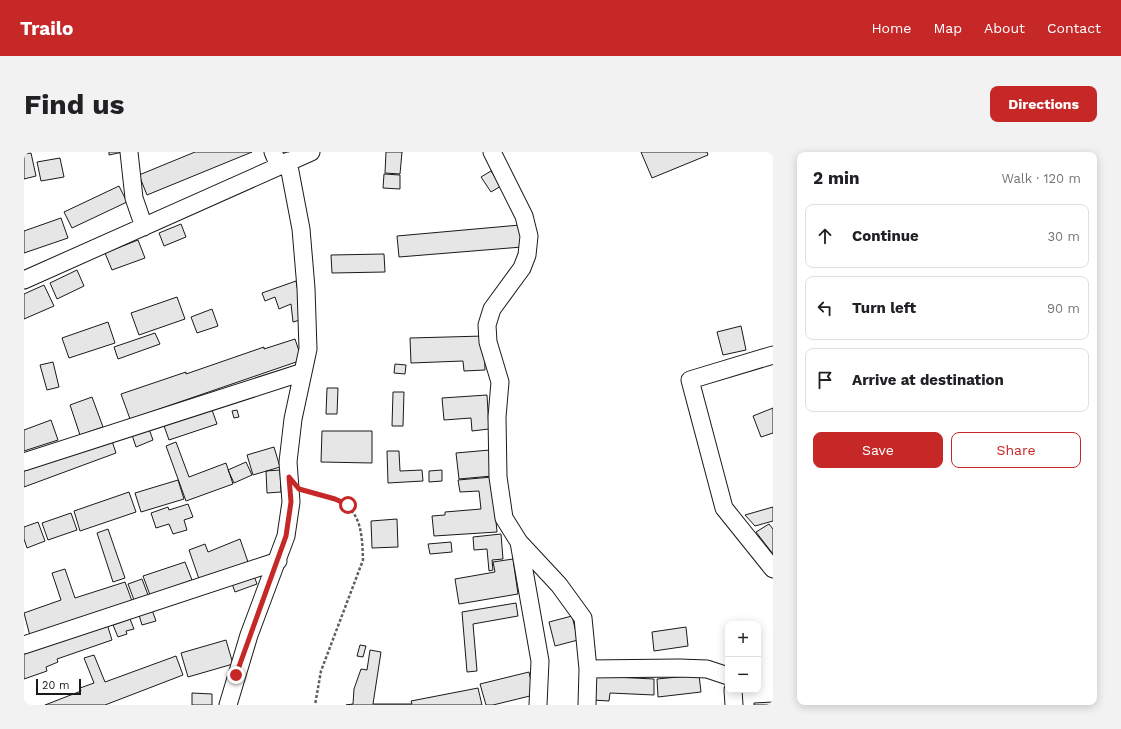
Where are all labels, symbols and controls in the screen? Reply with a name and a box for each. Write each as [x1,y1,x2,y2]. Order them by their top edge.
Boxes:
text: Trailo [20,17,73,40]
text: Home [871,20,911,36]
text: Map [933,20,962,36]
text: About [984,20,1025,36]
text: Contact [1047,20,1101,36]
button: Directions [990,86,1097,122]
text: Find us [24,88,124,121]
text: 2 min [813,168,859,188]
text: Walk · 120 m [1002,171,1081,186]
icon: ahead [814,225,836,247]
text: Continue [852,227,919,245]
text: 30 m [1048,229,1080,244]
icon: left [814,297,836,319]
text: Turn left [852,299,916,317]
text: 90 m [1047,301,1080,316]
icon: arrive [814,369,836,391]
text: Arrive at destination [852,371,1004,389]
button: Save [813,432,943,468]
button: Share [951,432,1081,468]
route start [339,496,357,514]
map controls [725,621,761,693]
button: + [725,621,761,657]
button: − [725,657,761,693]
route end [227,666,245,684]
scale bar [36,677,81,696]
text: 20 m [42,679,70,692]

